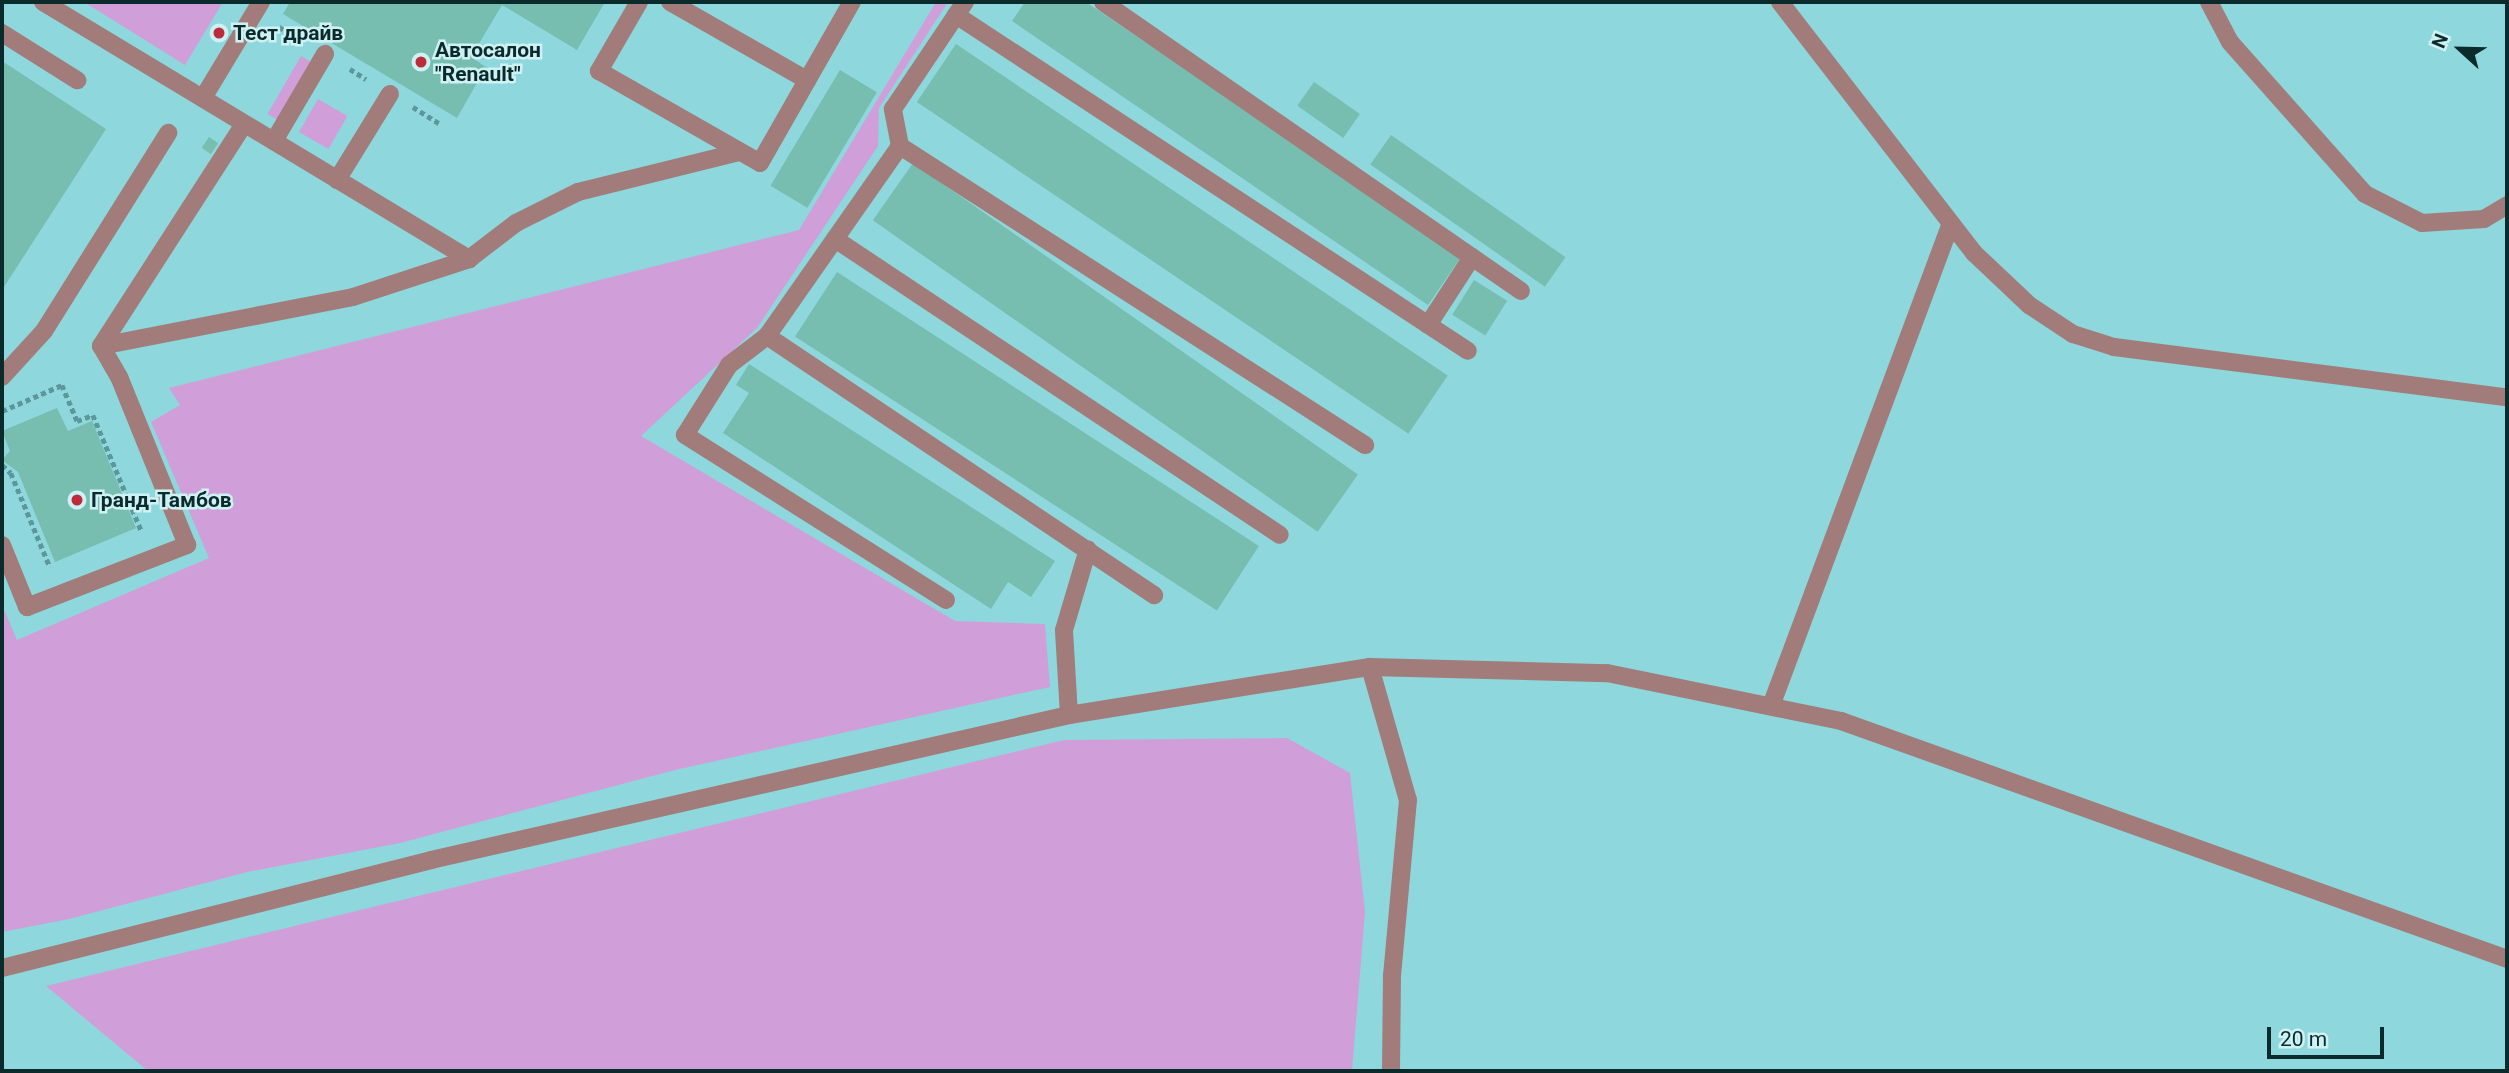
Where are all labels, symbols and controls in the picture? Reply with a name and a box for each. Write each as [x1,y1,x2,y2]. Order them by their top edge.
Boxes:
north arrow [2425,14,2495,84]
place label: Тест драйв [233,20,343,46]
marker: Тест драйв [211,25,227,41]
text: N [2427,30,2453,51]
place label: Автосалон "Renault" [435,37,541,87]
marker: Автосалон "Renault" [413,54,429,70]
place label: Гранд-Тамбов [91,487,232,513]
marker: Гранд-Тамбов [69,492,85,508]
scale bar [2271,1014,2388,1058]
text: 20 m [2280,1027,2327,1051]

